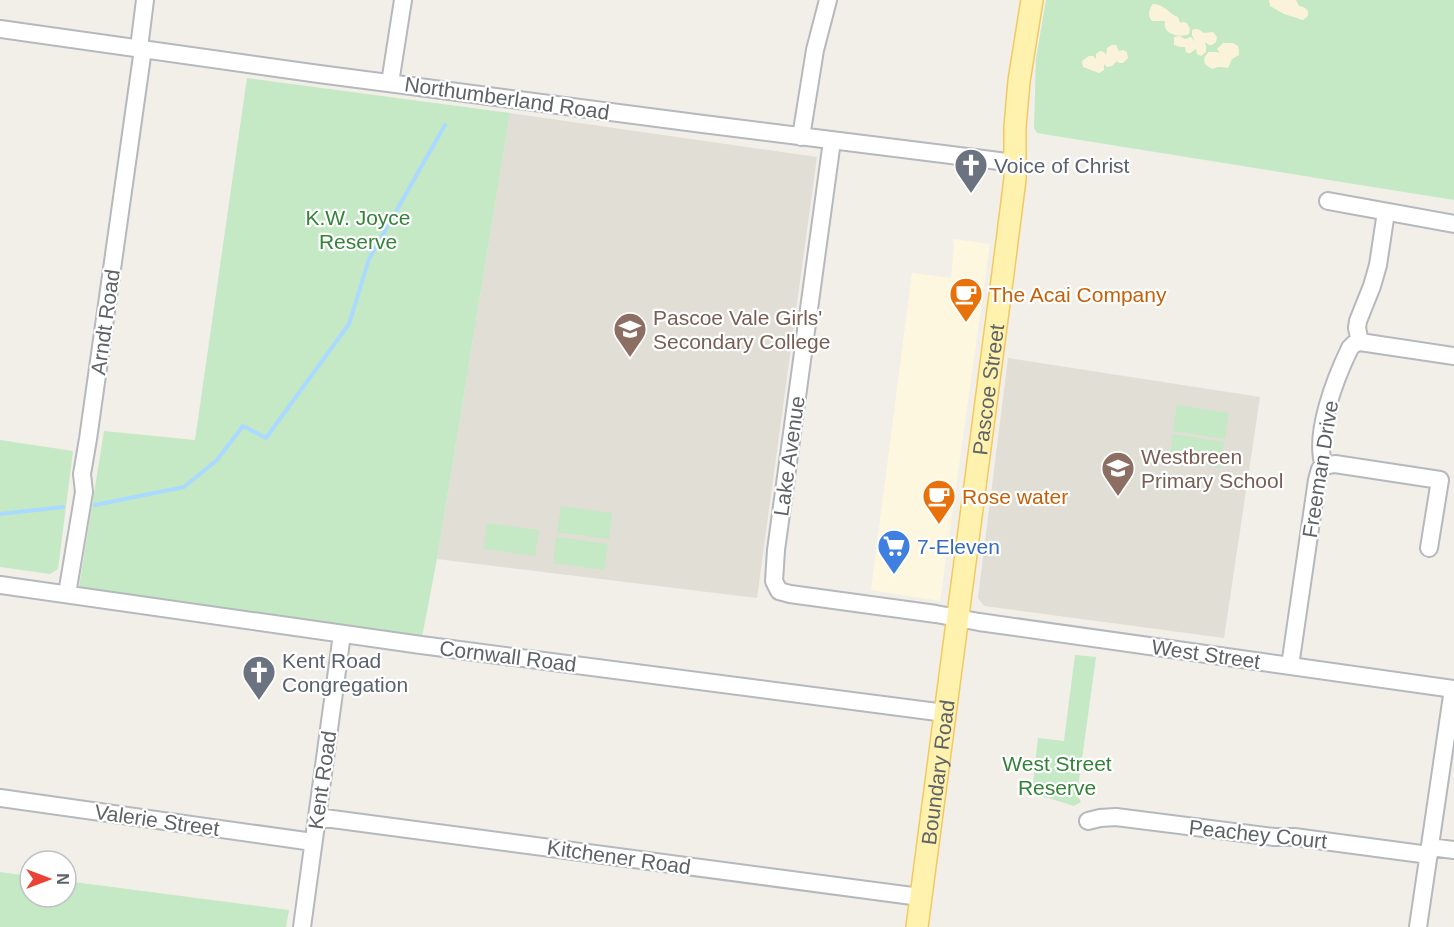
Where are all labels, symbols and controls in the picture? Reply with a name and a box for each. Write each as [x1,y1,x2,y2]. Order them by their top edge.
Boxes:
street label: Northumberland Road [403,72,611,124]
church icon: Voice of Christ [953,147,989,194]
place label: Voice of Christ [994,154,1130,177]
park label: K.W. Joyce Reserve [305,206,411,253]
street label: Arndt Road [86,268,124,376]
cafe icon: The Acai Company [948,276,984,323]
place label: The Acai Company [989,283,1167,306]
place label: Pascoe Vale Girls' Secondary College [653,306,830,353]
school or university icon: Pascoe Vale Girls' Secondary College [612,311,648,358]
street label: Pascoe Street [968,323,1008,457]
street label: Lake Avenue [769,394,809,518]
street label: Freeman Drive [1298,399,1342,539]
place label: Westbreen Primary School [1141,445,1283,492]
school or university icon: Westbreen Primary School [1100,450,1136,497]
cafe icon: Rose water [921,478,957,525]
place label: Rose water [962,485,1068,508]
supermarket icon: 7-Eleven [876,528,912,575]
place label: 7-Eleven [917,535,1000,558]
street label: West Street [1150,635,1262,673]
street label: Cornwall Road [438,636,578,676]
place label: Kent Road Congregation [282,649,408,696]
church icon: Kent Road Congregation [241,654,277,701]
street label: Boundary Road [916,698,958,846]
street label: Kent Road [304,729,340,831]
park label: West Street Reserve [1002,752,1112,799]
street label: Valerie Street [93,800,221,840]
street label: Peachey Court [1188,815,1328,853]
street label: Kitchener Road [546,836,692,878]
north arrow [18,849,78,909]
text: N [54,873,71,885]

